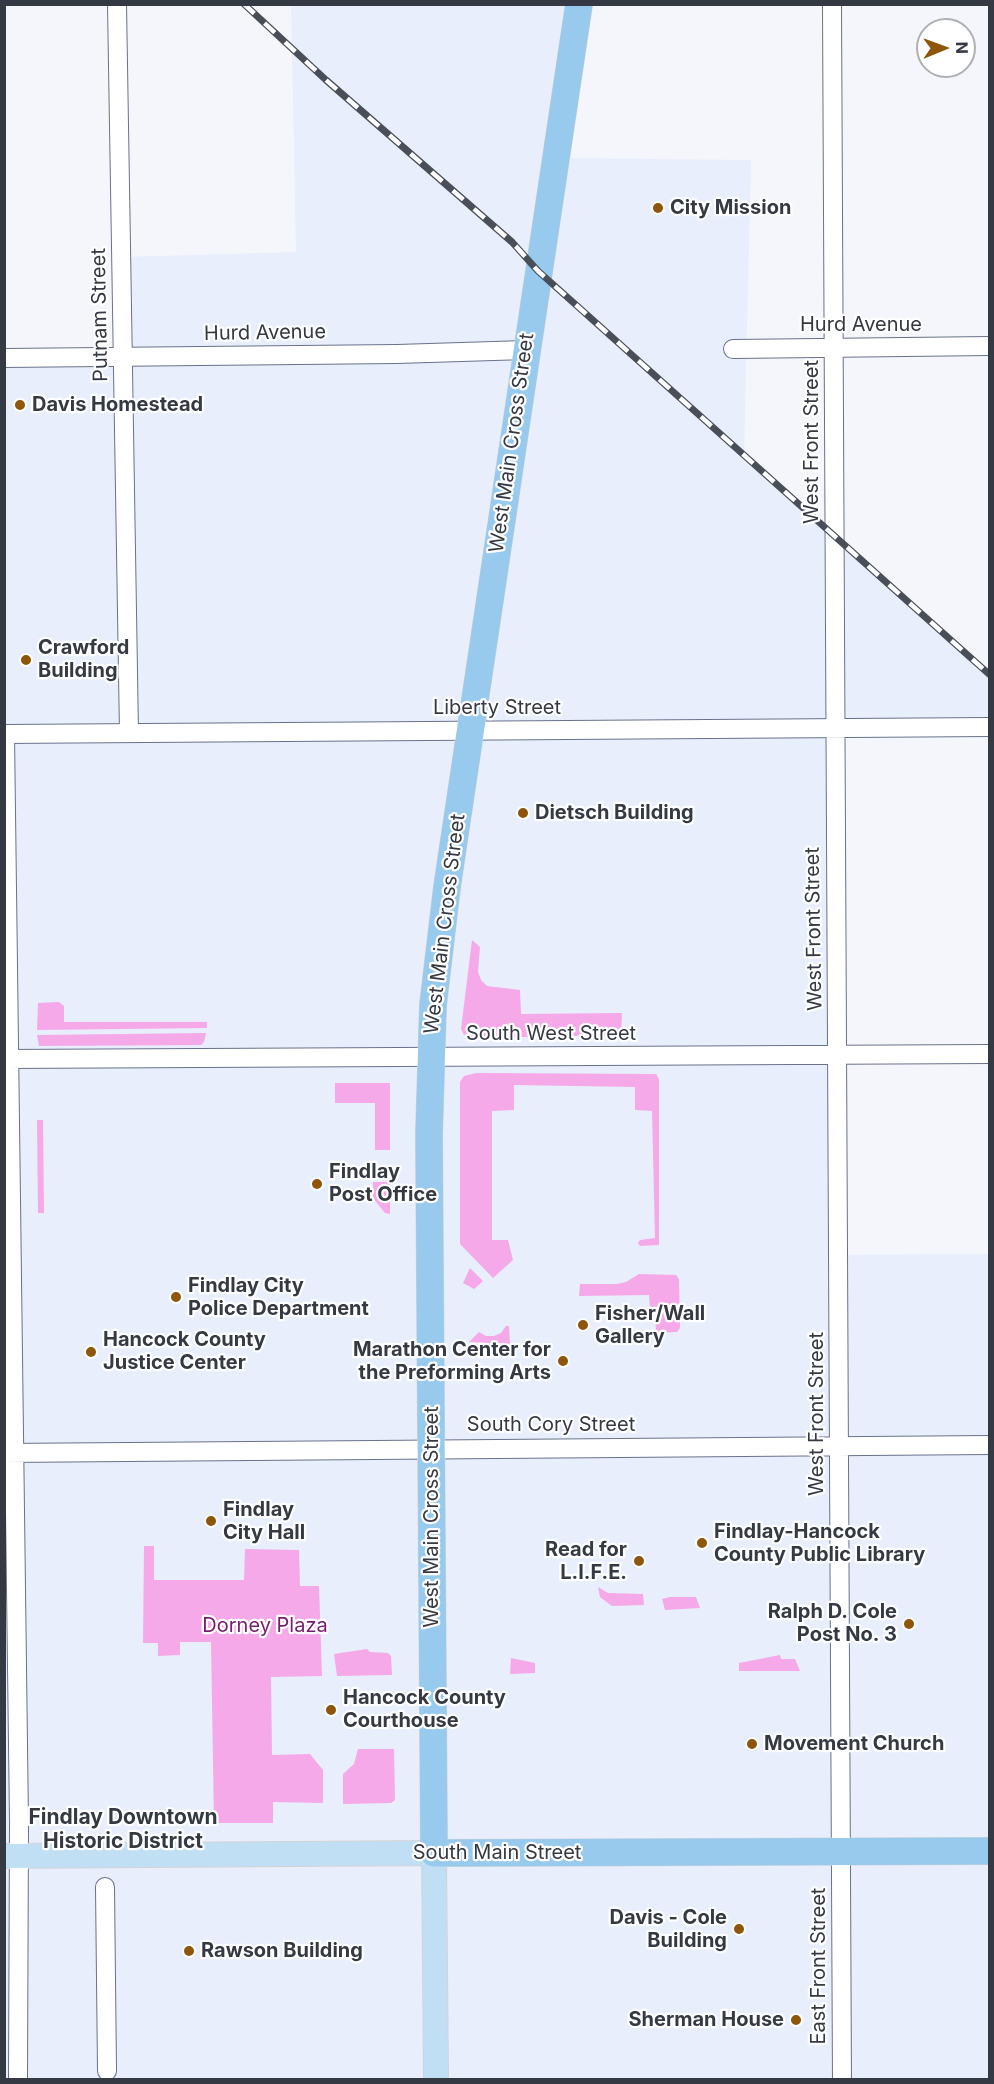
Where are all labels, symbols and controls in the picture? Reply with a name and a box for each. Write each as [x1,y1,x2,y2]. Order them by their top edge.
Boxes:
north arrow [916,18,976,78]
text: N [952,41,972,54]
place label: City Mission [670,196,791,220]
marker: City Mission [651,201,665,215]
street label: Putnam Street [87,248,113,382]
street label: Hurd Avenue [800,313,922,337]
street label: Hurd Avenue [204,320,326,346]
street label: West Main Cross Street [485,332,539,554]
street label: West Front Street [800,360,824,524]
place label: Davis Homestead [32,393,203,417]
marker: Davis Homestead [13,398,27,412]
place label: Crawford Building [38,636,129,683]
marker: Crawford Building [19,653,33,667]
street label: Liberty Street [433,696,561,720]
place label: Dietsch Building [535,801,694,825]
marker: Dietsch Building [516,806,530,820]
street label: West Main Cross Street [420,813,470,1035]
street label: West Front Street [801,847,827,1011]
street label: South West Street [466,1022,636,1046]
place label: Findlay Post Office [329,1160,437,1207]
marker: Findlay Post Office [310,1177,324,1191]
place label: Findlay City Police Department [188,1274,369,1321]
marker: Findlay City Police Department [169,1290,183,1304]
place label: Fisher/Wall Gallery [595,1302,705,1349]
marker: Fisher/Wall Gallery [576,1318,590,1332]
place label: Hancock County Justice Center [103,1328,266,1375]
street label: West Front Street [805,1332,829,1496]
place label: Marathon Center for the Preforming Arts [353,1338,551,1385]
marker: Hancock County Justice Center [84,1345,98,1359]
marker: Marathon Center for the Preforming Arts [556,1354,570,1368]
street label: West Main Cross Street [420,1406,444,1628]
street label: South Cory Street [467,1413,635,1437]
place label: Findlay City Hall [223,1498,305,1545]
marker: Findlay City Hall [204,1514,218,1528]
place label: Findlay-Hancock County Public Library [714,1520,925,1567]
marker: Findlay-Hancock County Public Library [695,1536,709,1550]
place label: Read for L.I.F.E. [545,1538,627,1585]
marker: Read for L.I.F.E. [632,1554,646,1568]
place label: Ralph D. Cole Post No. 3 [768,1600,897,1647]
park label: Dorney Plaza [202,1614,328,1638]
marker: Ralph D. Cole Post No. 3 [902,1617,916,1631]
place label: Hancock County Courthouse [343,1686,506,1733]
marker: Hancock County Courthouse [324,1703,338,1717]
place label: Movement Church [764,1732,944,1756]
marker: Movement Church [745,1737,759,1751]
district label: Findlay Downtown Historic District [28,1805,218,1855]
street label: South Main Street [413,1841,581,1865]
street label: East Front Street [807,1888,831,2044]
place label: Davis - Cole Building [609,1906,727,1953]
marker: Davis - Cole Building [732,1922,746,1936]
place label: Rawson Building [201,1939,363,1963]
marker: Rawson Building [182,1944,196,1958]
place label: Sherman House [628,2008,784,2032]
marker: Sherman House [789,2013,803,2027]

